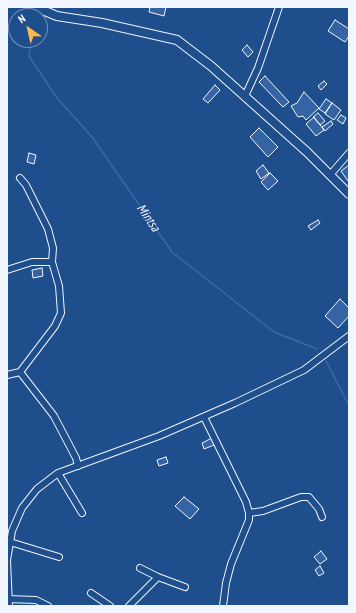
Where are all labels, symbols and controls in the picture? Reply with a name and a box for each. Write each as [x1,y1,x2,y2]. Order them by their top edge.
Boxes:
north arrow [8,8,48,48]
text: N [15,11,28,26]
water label: Mintsa [133,201,163,235]

